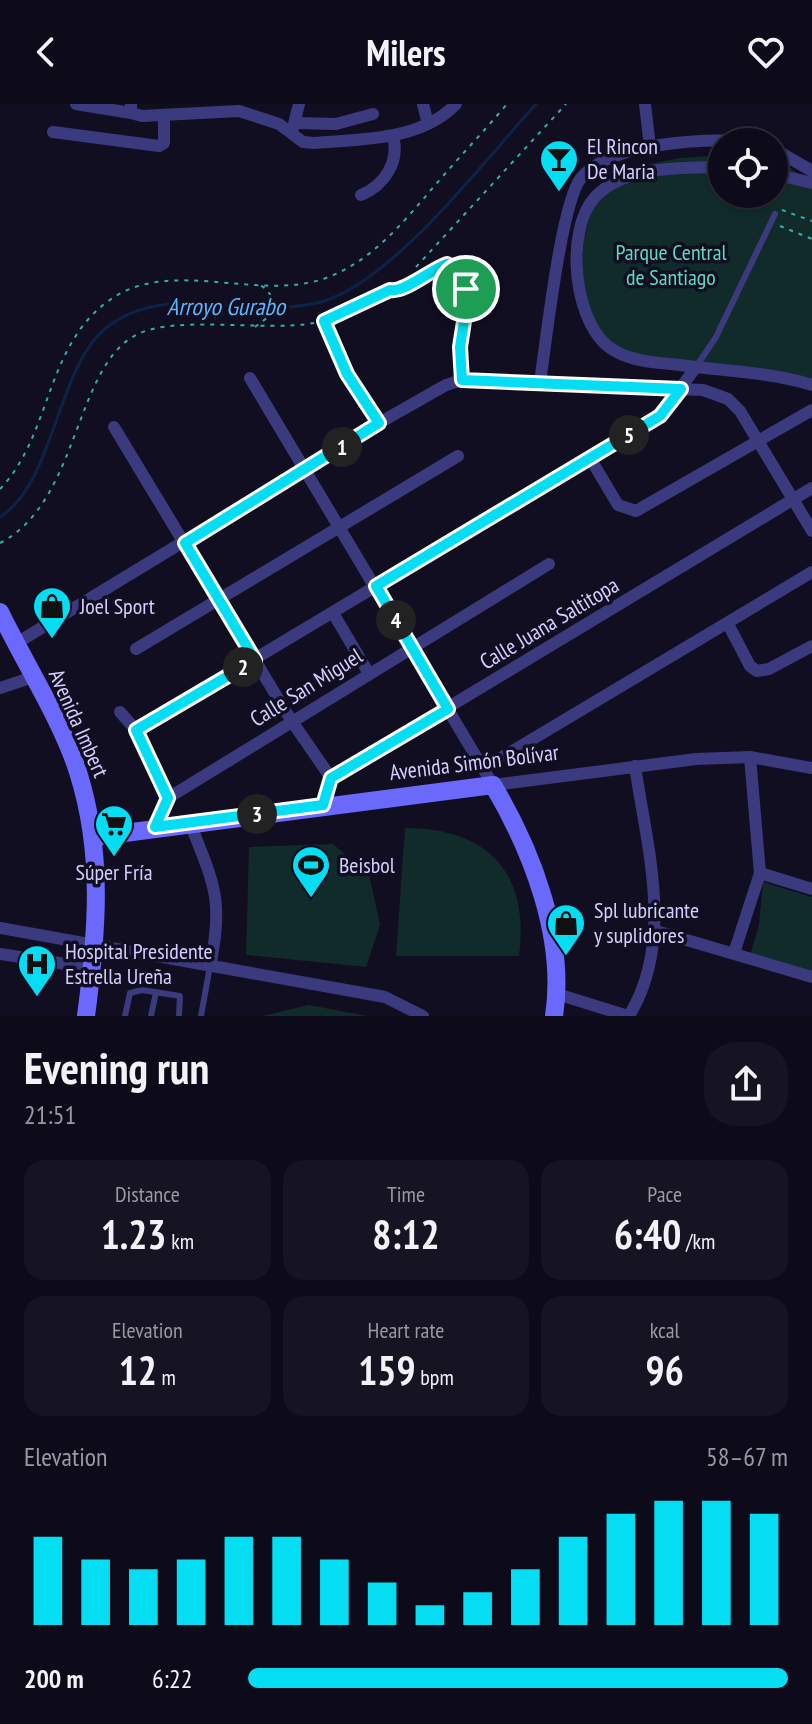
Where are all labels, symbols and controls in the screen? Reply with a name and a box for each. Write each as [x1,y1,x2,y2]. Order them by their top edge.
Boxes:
text: Milers [366,29,446,76]
icon: back [24,30,68,74]
icon: heart [744,30,788,74]
map controls [708,128,788,208]
button: locate [708,128,788,208]
place label: El Rincon De Maria [587,132,658,185]
bar icon: El Rincon De Maria [538,138,580,193]
park label: Parque Central de Santiago [615,238,727,291]
pin [432,255,500,323]
icon: arrive [444,267,488,311]
water label: Arroyo Gurabo [167,291,287,322]
pin: 5 [609,415,649,455]
text: 5 [624,421,634,449]
pin: 1 [322,427,362,467]
text: 1 [337,433,347,461]
street label: Calle Juana Saltitopa [474,570,624,676]
shop icon: Joel Sport [31,585,73,640]
place label: Joel Sport [79,592,155,620]
pin: 4 [376,600,416,640]
text: 4 [391,606,401,634]
street label: Calle San Miguel [245,641,368,733]
pin: 2 [223,647,263,687]
text: 2 [238,653,248,681]
street label: Avenida Imbert [43,665,115,781]
street label: Avenida Simón Bolívar [388,738,560,786]
pin: 3 [237,794,277,834]
text: 3 [252,800,262,828]
supermarket icon: Súper Fría [93,803,135,858]
sports icon: Beisbol [290,844,332,899]
place label: Beisbol [339,851,396,879]
place label: Súper Fría [75,858,153,886]
place label: Spl lubricante y suplidores [594,896,699,949]
shop icon: Spl lubricante y suplidores [545,902,587,957]
place label: Hospital Presidente Estrella Ureña [65,937,213,990]
hospital icon: Hospital Presidente Estrella Ureña [16,943,58,998]
text: Evening run [24,1039,209,1096]
button: share [704,1042,788,1126]
text: 21:51 [24,1098,76,1131]
text: Distance [115,1180,180,1208]
text: Time [387,1180,425,1208]
text: Pace [647,1180,682,1208]
text: 1.23 [101,1208,166,1260]
text: 8:12 [372,1208,440,1260]
text: 6:40 [614,1208,681,1260]
text: km [166,1227,194,1255]
text: /km [681,1227,715,1255]
text: Elevation [112,1316,183,1344]
text: Heart rate [368,1316,444,1344]
text: kcal [650,1316,680,1344]
text: 12 [119,1344,157,1396]
text: 159 [358,1344,416,1396]
text: 96 [646,1344,684,1396]
text: m [157,1363,176,1391]
text: bpm [416,1363,454,1391]
text: Elevation [24,1440,107,1473]
text: 58–67 m [706,1440,788,1473]
text: 200 m [24,1662,84,1695]
text: 6:22 [152,1662,192,1695]

